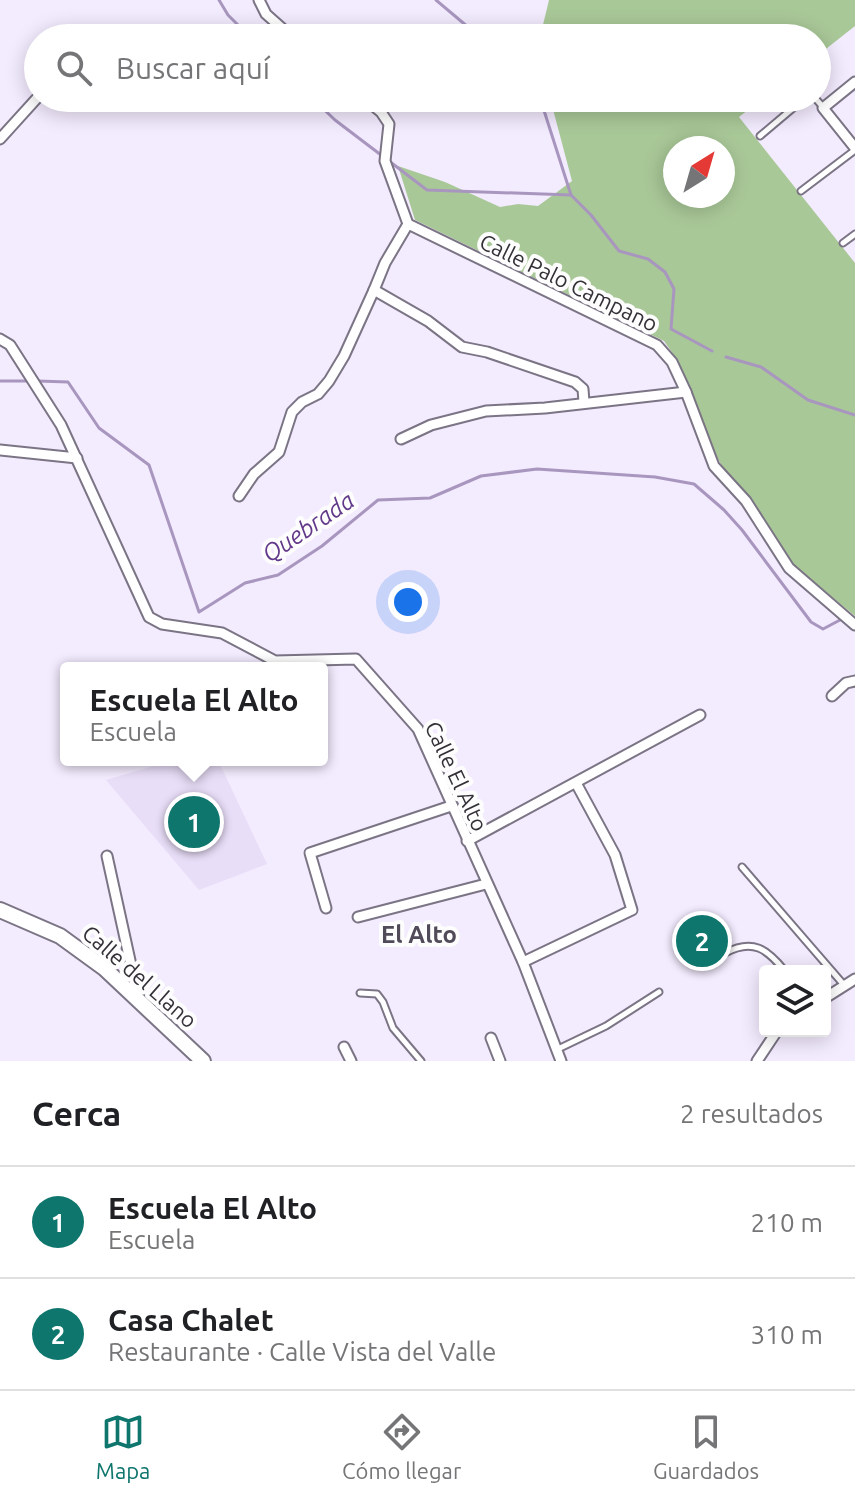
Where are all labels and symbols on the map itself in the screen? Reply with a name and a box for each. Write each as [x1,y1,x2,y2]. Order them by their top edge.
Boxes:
north arrow [663,136,735,208]
street label: Calle Palo Campano [476,228,662,336]
water label: Quebrada [257,487,360,568]
your location [388,582,428,622]
street label: Calle El Alto [421,717,493,835]
pin: 1 [168,792,220,852]
pin: 2 [676,911,728,971]
street label: Calle del Llano [78,920,202,1032]
district label: El Alto [381,921,457,948]

